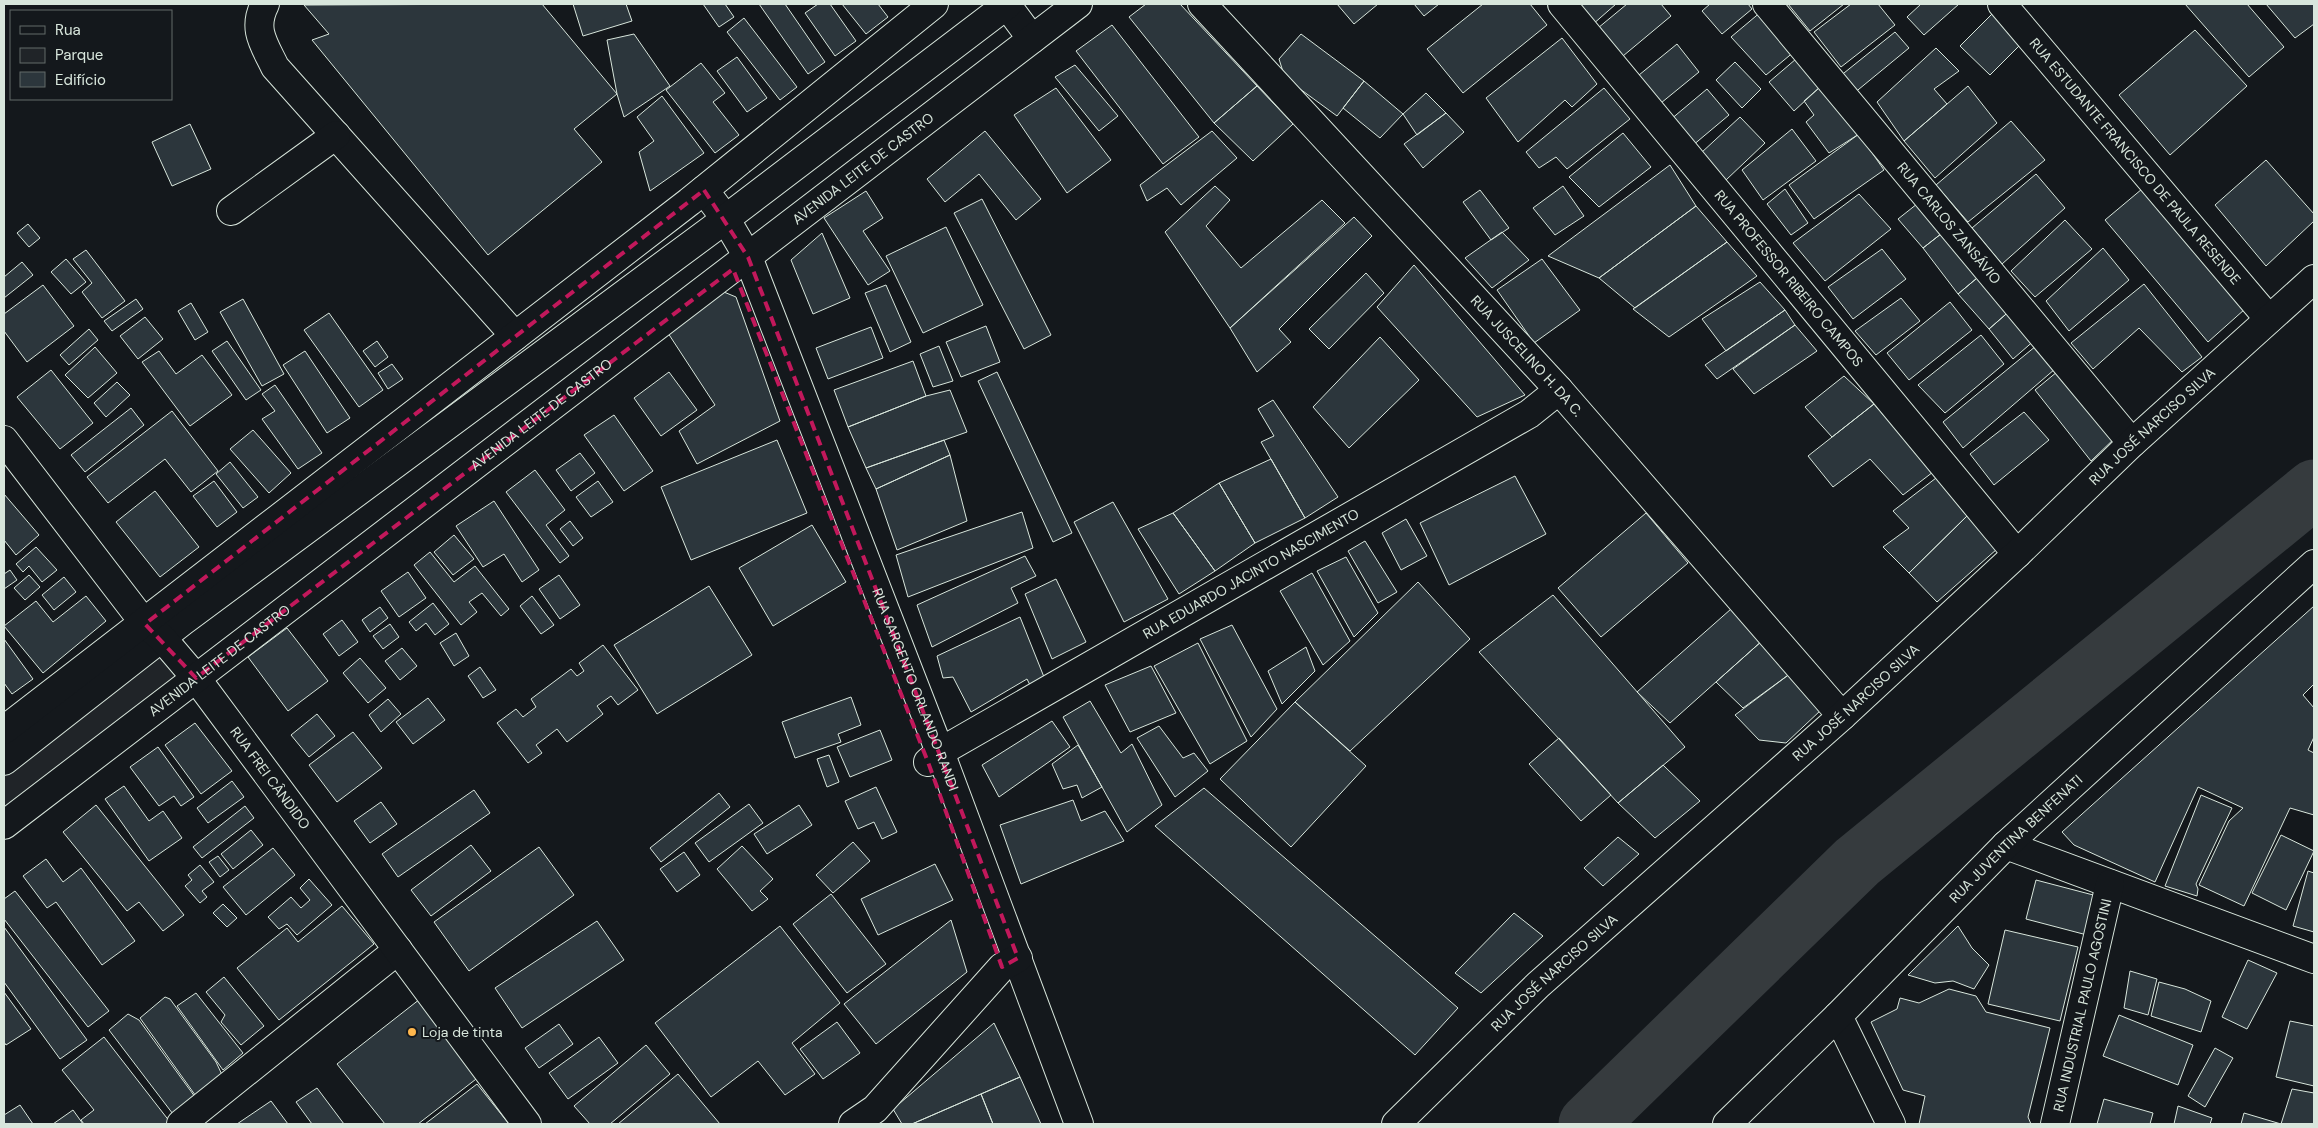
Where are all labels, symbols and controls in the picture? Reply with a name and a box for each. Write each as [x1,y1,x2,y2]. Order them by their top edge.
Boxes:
legend [10,10,172,100]
text: Rua [55,20,81,40]
street label: RUA ESTUDANTE FRANCISCO DE PAULA RESENDE [2026,34,2245,288]
text: Parque [55,45,103,65]
text: Edifício [55,70,106,90]
street label: AVENIDA LEITE DE CASTRO [788,109,937,228]
street label: RUA CARLOS ZANSÁVIO [1893,159,2005,288]
street label: RUA PROFESSOR RIBEIRO CAMPOS [1711,186,1867,370]
street label: RUA JUSCELINO H. DA C. [1467,291,1587,420]
street label: AVENIDA LEITE DE CASTRO [467,354,616,474]
street label: RUA JOSÉ NARCISO SILVA [2085,363,2219,489]
street label: RUA EDUARDO JACINTO NASCIMENTO [1139,504,1362,643]
street label: RUA SARGENTO ORLANDO RANDI [868,585,963,793]
street label: AVENIDA LEITE DE CASTRO [145,600,294,720]
street label: RUA JOSÉ NARCISO SILVA [1789,640,1923,765]
street label: RUA FREI CÂNDIDO [226,723,314,833]
street label: RUA JUVENTINA BENFENATI [1945,771,2086,907]
street label: RUA INDUSTRIAL PAULO AGOSTINI [2049,897,2115,1113]
street label: RUA JOSÉ NARCISO SILVA [1487,910,1621,1035]
place label: Loja de tinta [422,1023,503,1041]
marker: Loja de tinta [406,1026,418,1038]

